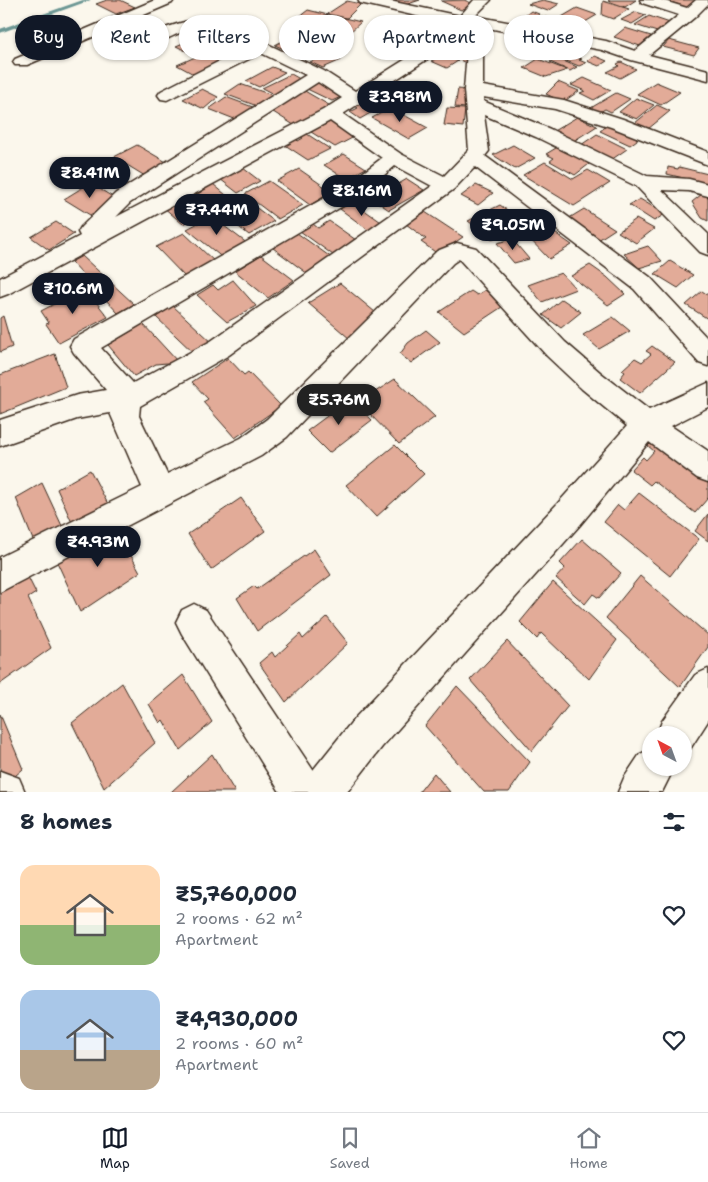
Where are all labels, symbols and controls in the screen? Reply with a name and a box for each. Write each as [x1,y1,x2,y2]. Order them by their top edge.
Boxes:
chip: Buy [15,15,82,60]
chip: Rent [92,15,169,60]
chip: Filters [179,15,269,60]
chip: New [279,15,354,60]
chip: Apartment [364,15,494,60]
chip: House [504,15,593,60]
pin: ₹3.98M [359,80,441,123]
text: ₹3.98M [368,86,432,107]
pin: ₹8.41M [49,156,131,199]
text: ₹8.41M [60,162,120,183]
pin: ₹8.16M [321,174,403,217]
text: ₹8.16M [332,180,392,201]
pin: ₹7.44M [176,194,258,236]
text: ₹7.44M [185,199,249,220]
pin: ₹9.05M [472,208,554,251]
text: ₹9.05M [481,214,545,235]
pin: ₹10.6M [32,272,114,315]
text: ₹10.6M [43,278,103,299]
pin: ₹5.76M [298,384,380,426]
text: ₹5.76M [308,389,370,410]
pin: ₹4.93M [57,526,139,568]
text: ₹4.93M [67,531,129,552]
north arrow [642,726,692,776]
map controls [642,726,692,776]
text: 8 homes [20,808,112,836]
icon: filters [660,808,688,836]
text: ₹5,760,000 [175,880,297,908]
icon: home [60,885,120,945]
icon: heart [660,901,688,929]
text: 2 rooms · 62 m² [175,908,303,929]
text: Apartment [175,929,258,950]
text: ₹4,930,000 [175,1005,298,1033]
icon: home [60,1010,120,1070]
icon: heart [660,1026,688,1054]
text: 2 rooms · 60 m² [175,1033,303,1054]
text: Apartment [175,1054,258,1075]
tab: Map [100,1124,130,1172]
tab: Saved [330,1124,370,1172]
tab: Home [570,1124,608,1172]

